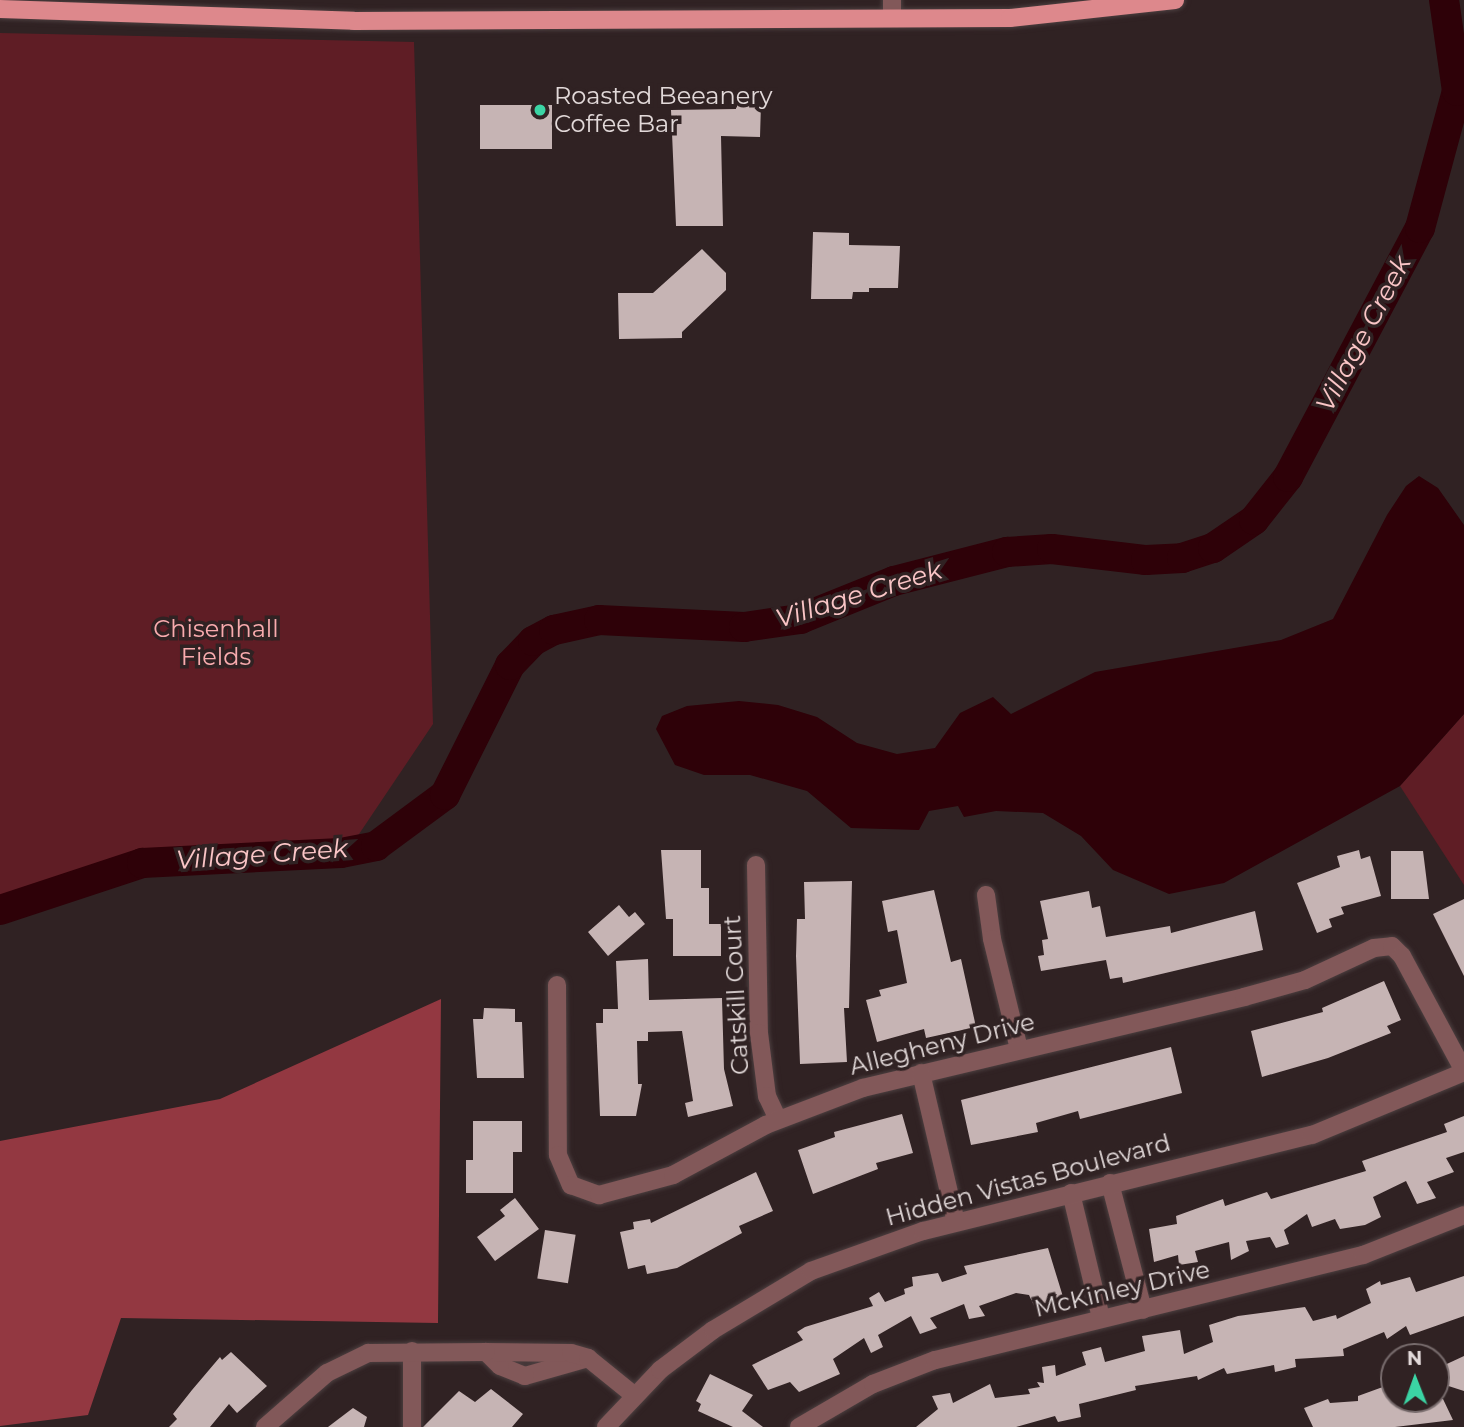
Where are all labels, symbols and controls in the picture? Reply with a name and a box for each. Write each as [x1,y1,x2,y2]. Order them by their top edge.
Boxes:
place label: Roasted Beeanery Coffee Bar [554,82,773,138]
marker: Roasted Beeanery Coffee Bar [532,102,548,118]
water label: Village Creek [1310,251,1418,417]
water label: Village Creek [772,555,946,635]
park label: Chisenhall Fields [153,615,279,671]
water label: Village Creek [175,833,349,877]
street label: Catskill Court [717,914,755,1076]
street label: Allegheny Drive [846,1007,1038,1081]
street label: Hidden Vistas Boulevard [882,1128,1174,1232]
street label: McKinley Drive [1031,1255,1213,1323]
north arrow [1380,1343,1450,1413]
text: N [1407,1347,1423,1370]

